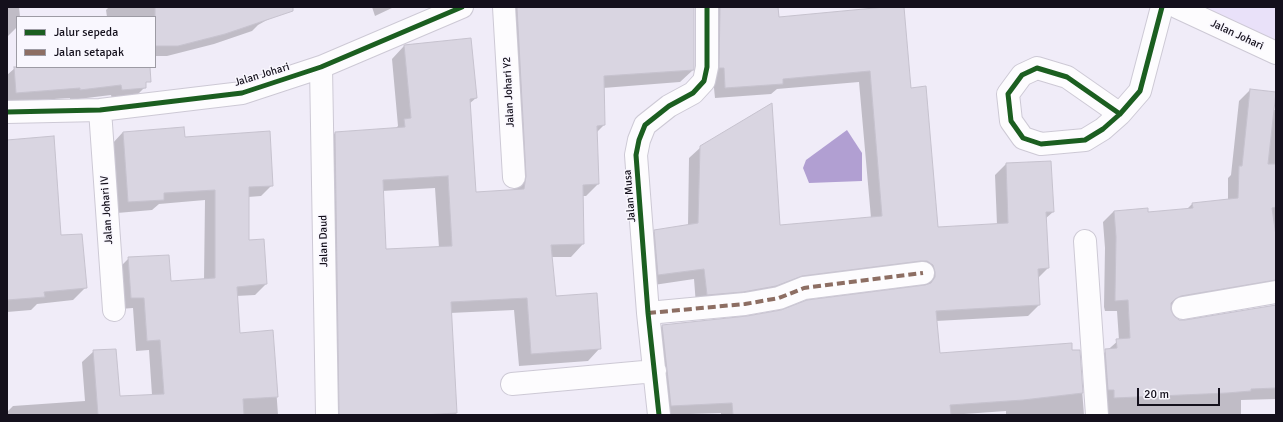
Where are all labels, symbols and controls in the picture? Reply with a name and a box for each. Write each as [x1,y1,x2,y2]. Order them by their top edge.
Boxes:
legend [16,16,156,68]
street label: Jalan Johari [1208,17,1266,53]
text: Jalur sepeda [54,25,118,40]
text: Jalan setapak [54,45,124,60]
street label: Jalan Johari Y2 [501,56,517,128]
street label: Jalan Johari [233,60,291,90]
street label: Jalan Musa [621,169,639,223]
street label: Jalan Johari IV [98,175,116,245]
street label: Jalan Daud [317,215,331,267]
scale bar [1139,380,1222,406]
text: 20 m [1144,387,1169,402]

